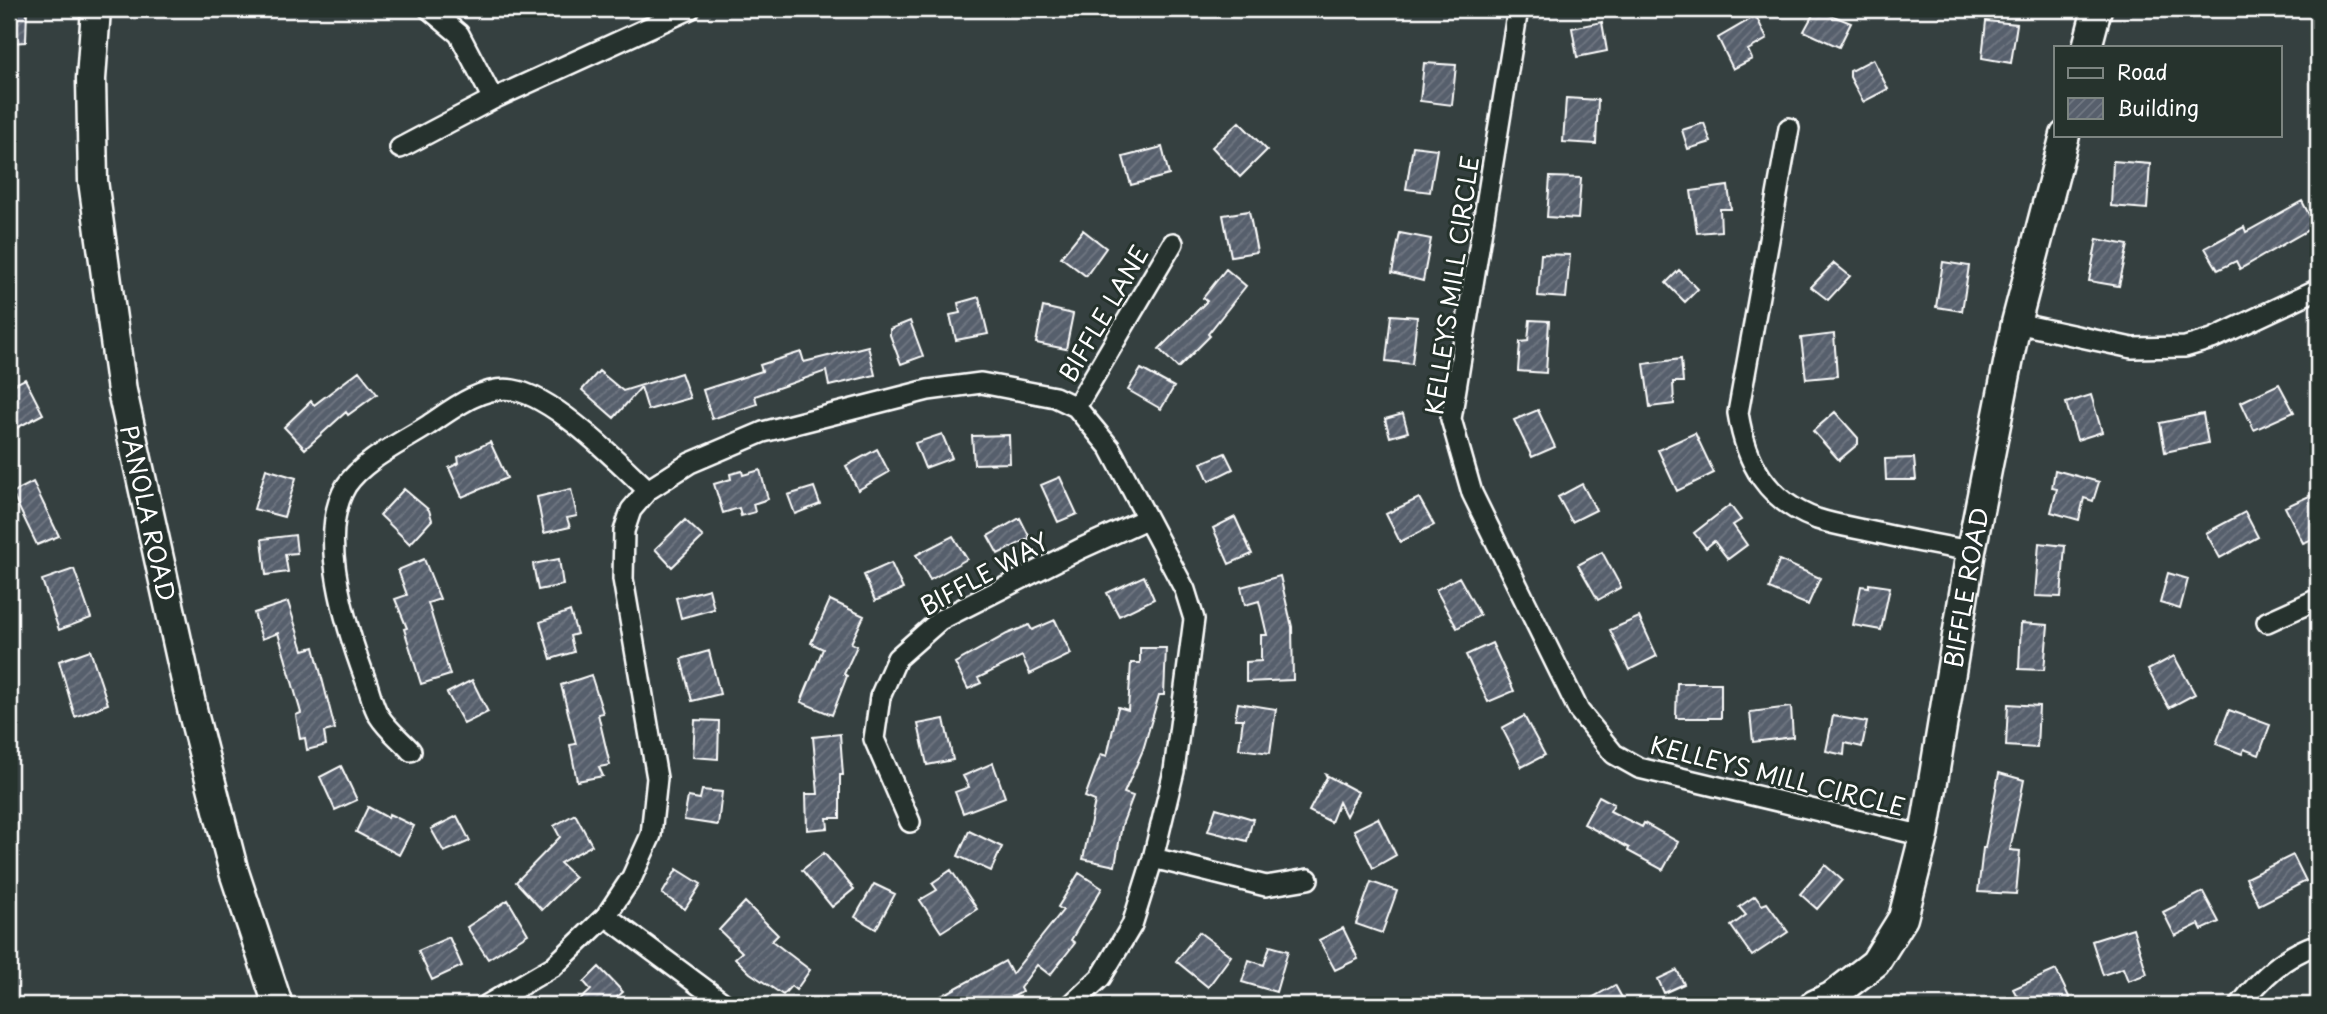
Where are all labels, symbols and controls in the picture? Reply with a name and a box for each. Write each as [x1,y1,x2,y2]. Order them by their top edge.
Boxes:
legend [2054,46,2282,136]
text: Road [2117,55,2168,87]
text: Building [2117,91,2199,123]
street label: KELLEYS MILL CIRCLE [1415,153,1487,417]
street label: BIFFLE LANE [1049,238,1157,388]
street label: PANOLA ROAD [112,421,186,604]
street label: BIFFLE ROAD [1934,504,1997,670]
street label: BIFFLE WAY [913,523,1055,623]
street label: KELLEYS MILL CIRCLE [1647,726,1909,824]

